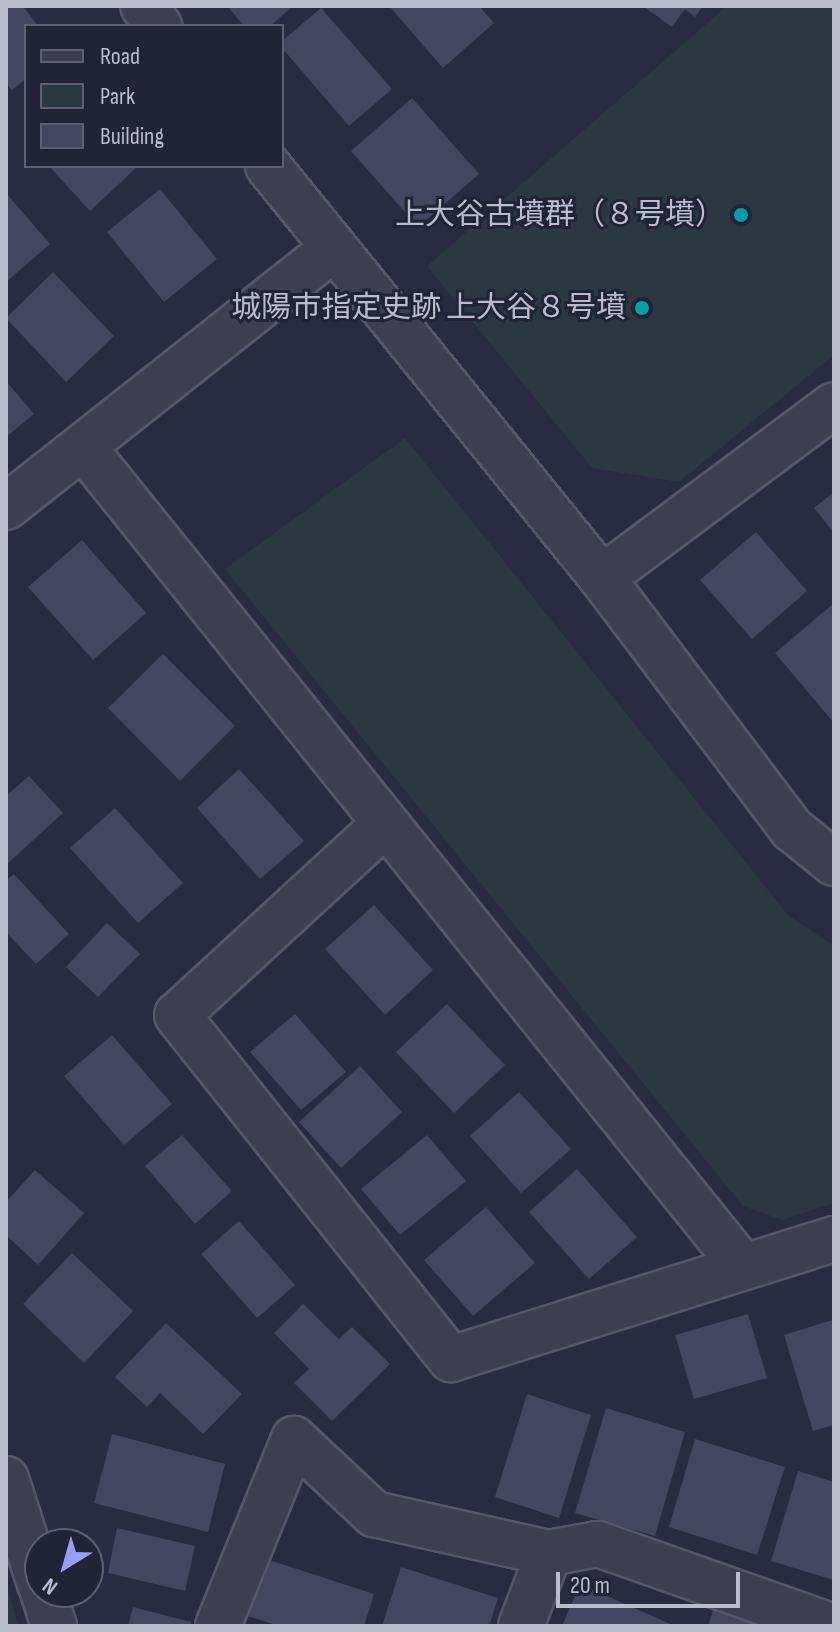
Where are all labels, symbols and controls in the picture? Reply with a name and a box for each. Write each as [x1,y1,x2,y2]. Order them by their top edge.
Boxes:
legend [24,24,284,168]
text: Road [100,42,140,71]
text: Park [100,82,135,111]
text: Building [100,122,164,151]
place label: 上大谷古墳群（８号墳） [395,197,725,233]
marker: 上大谷古墳群（８号墳） [732,206,750,224]
place label: 城陽市指定史跡 上大谷８号墳 [231,290,626,326]
marker: 城陽市指定史跡 上大谷８号墳 [633,299,651,317]
north arrow [24,1528,104,1608]
scale bar [560,1556,744,1606]
text: 20 m [570,1571,610,1600]
text: N [38,1572,63,1600]

